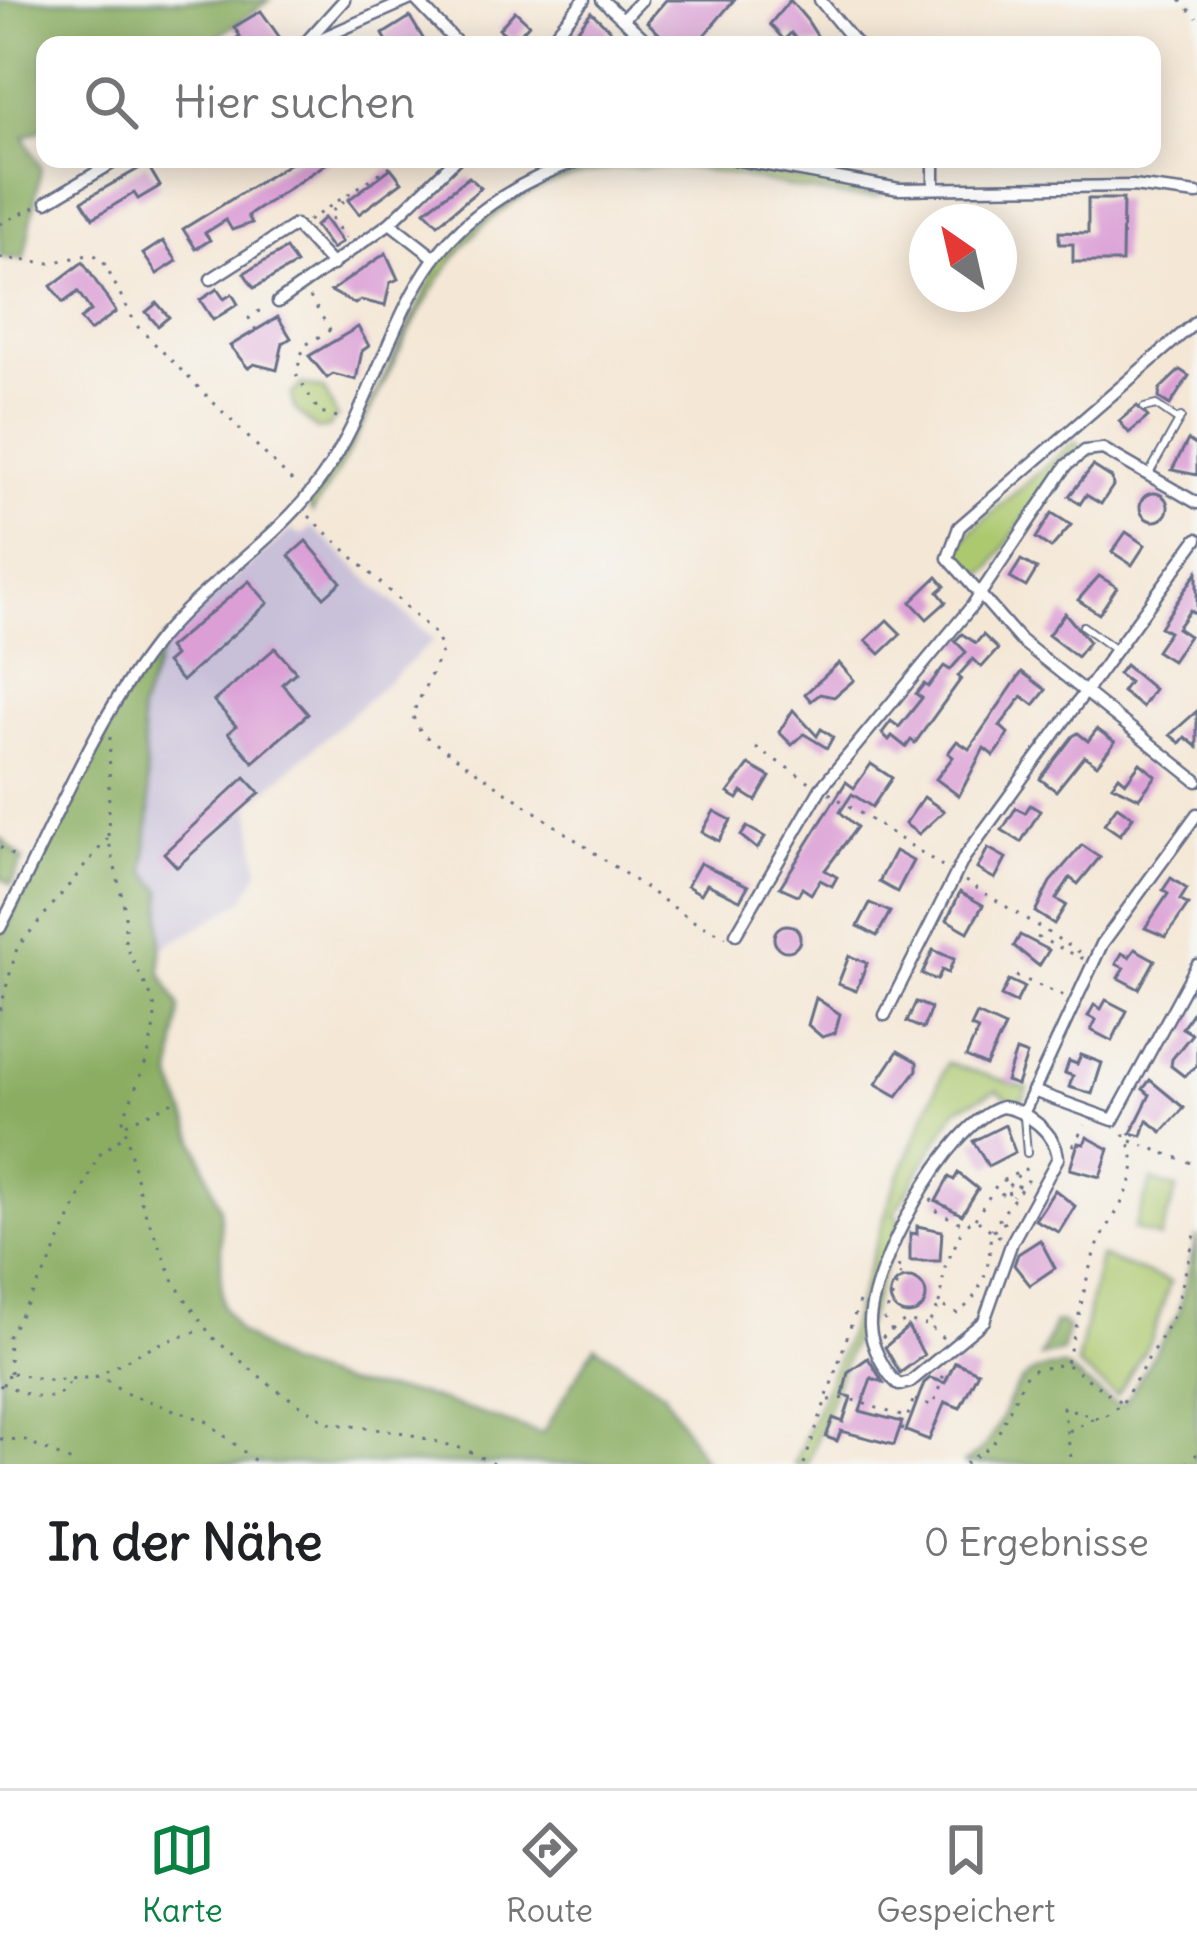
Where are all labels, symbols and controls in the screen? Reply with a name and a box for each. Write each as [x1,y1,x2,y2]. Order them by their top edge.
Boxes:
search box [36,36,1161,168]
icon: search [78,69,144,135]
text: Hier suchen [174,74,415,130]
north arrow [909,204,1017,312]
text: In der Nähe [48,1510,323,1574]
text: 0 Ergebnisse [924,1518,1149,1567]
tab: Karte [142,1817,223,1931]
tab: Route [506,1817,593,1931]
tab: Gespeichert [876,1817,1055,1931]

